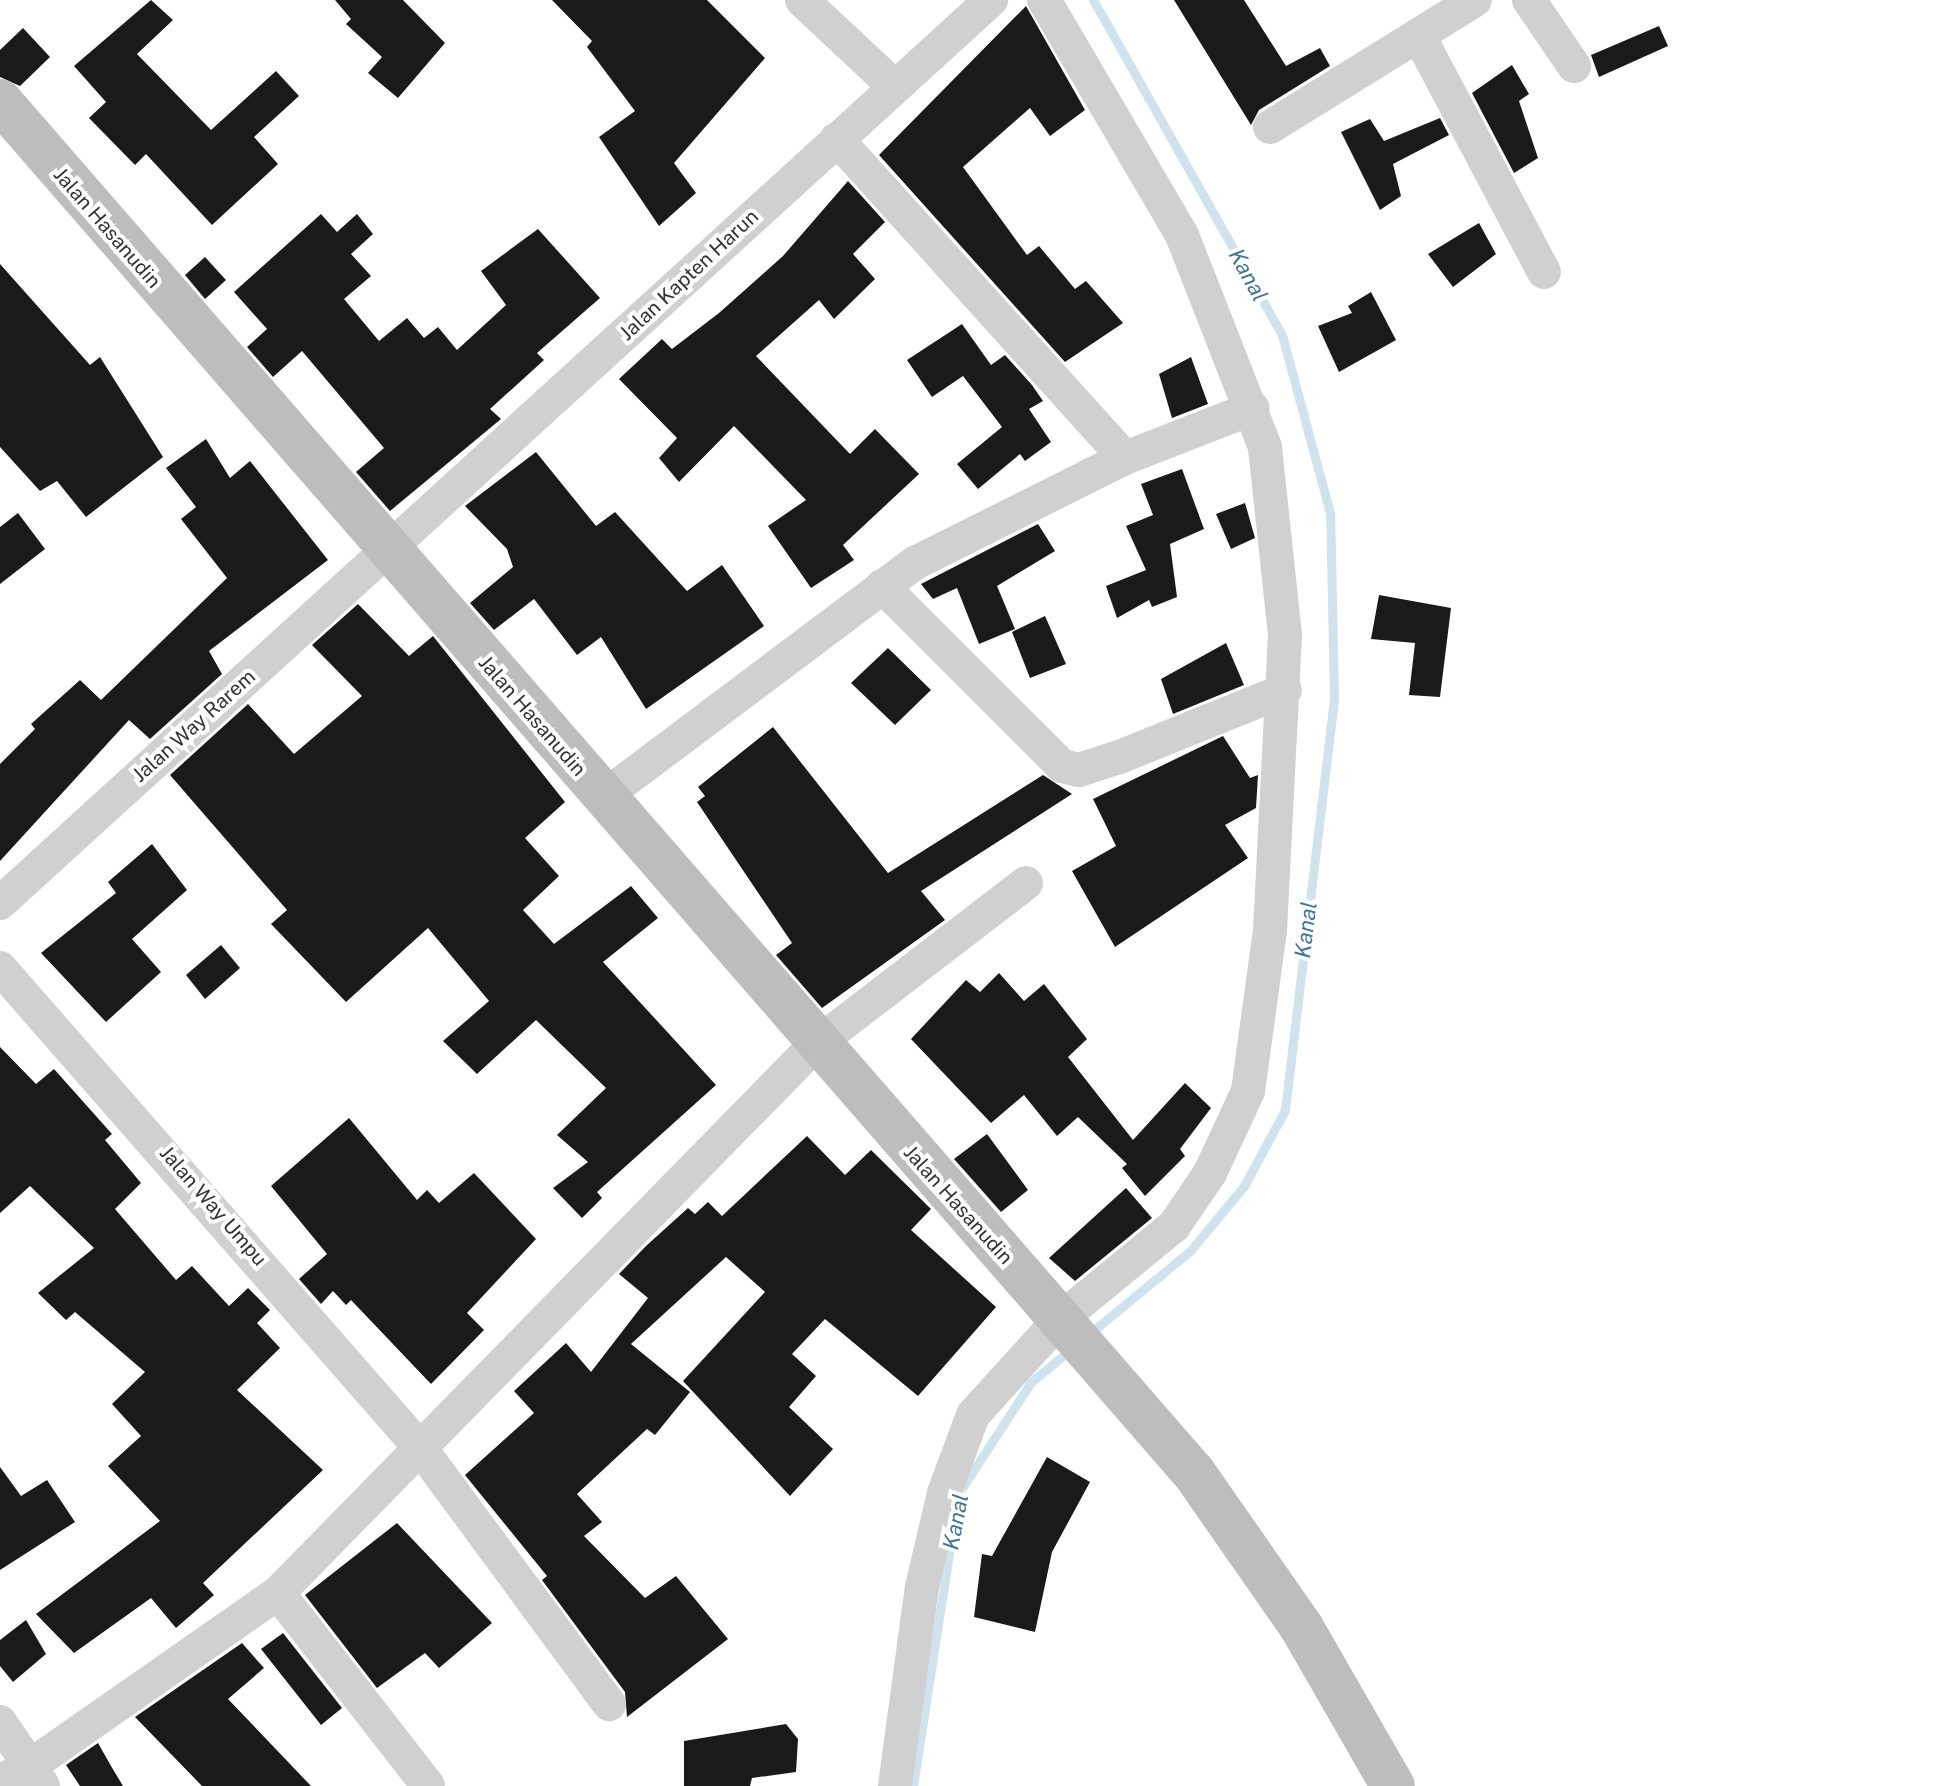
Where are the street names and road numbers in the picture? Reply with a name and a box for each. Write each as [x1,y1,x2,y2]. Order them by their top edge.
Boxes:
street label: Jalan Hasanudin [48,163,166,293]
street label: Jalan Kapten Harun [615,205,763,345]
street label: Jalan Hasanudin [473,651,591,781]
street label: Jalan Way Rarem [127,664,261,788]
street label: Jalan Way Umpu [154,1141,272,1271]
street label: Jalan Hasanudin [898,1141,1018,1269]

